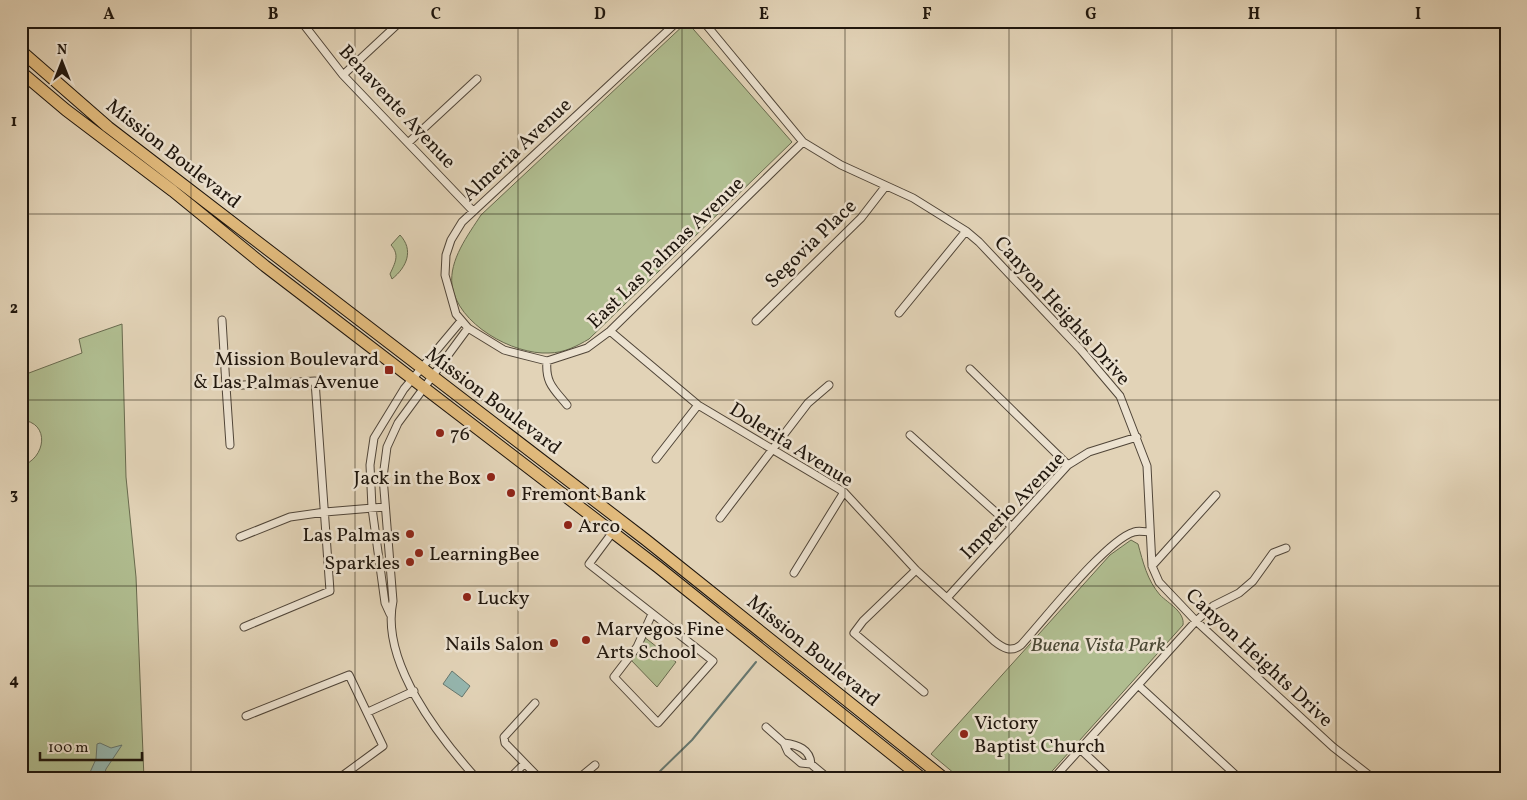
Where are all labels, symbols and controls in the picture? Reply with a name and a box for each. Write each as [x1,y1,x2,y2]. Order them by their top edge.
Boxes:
text: A [103,4,115,26]
text: B [268,4,279,26]
text: C [431,4,441,26]
text: D [594,4,606,26]
text: E [759,4,769,26]
text: F [922,4,932,26]
text: G [1085,4,1097,26]
text: H [1248,4,1260,26]
text: I [1415,4,1421,26]
north arrow [38,38,88,88]
street label: Benavente Avenue [331,39,462,176]
text: N [57,41,67,60]
street label: Almeria Avenue [456,92,578,209]
street label: Mission Boulevard [99,93,246,216]
text: 1 [11,111,17,133]
street label: East Las Palmas Avenue [582,171,751,336]
street label: Segovia Place [759,193,863,295]
street label: Canyon Heights Drive [987,230,1136,392]
text: 2 [10,298,18,320]
street label: Mission Boulevard [419,341,567,462]
place label: Mission Boulevard & Las Palmas Avenue [193,346,379,397]
marker: Mission Boulevard & Las Palmas Avenue [383,364,395,376]
street label: Dolerita Avenue [724,396,858,495]
place label: 76 [450,421,470,449]
marker: 76 [434,427,446,439]
street label: Imperio Avenue [955,446,1072,567]
place label: Jack in the Box [354,465,481,493]
marker: Jack in the Box [485,471,497,483]
place label: Fremont Bank [521,481,646,509]
text: 3 [10,484,18,506]
marker: Fremont Bank [505,487,517,499]
place label: Arco [578,513,620,541]
marker: Arco [562,519,574,531]
place label: Las Palmas [303,522,400,550]
marker: Las Palmas [404,528,416,540]
place label: LearningBee [429,541,540,569]
marker: LearningBee [413,547,425,559]
place label: Sparkles [324,550,400,578]
marker: Sparkles [404,556,416,568]
street label: Canyon Heights Drive [1179,583,1339,734]
place label: Lucky [477,585,530,613]
street label: Mission Boulevard [740,589,885,714]
marker: Lucky [461,591,473,603]
place label: Marvegos Fine Arts School [596,616,724,667]
place label: Nails Salon [445,631,544,659]
park label: Buena Vista Park [1031,632,1165,660]
marker: Marvegos Fine Arts School [580,634,592,646]
marker: Nails Salon [548,637,560,649]
text: 4 [9,670,19,692]
place label: Victory Baptist Church [974,710,1106,761]
marker: Victory Baptist Church [958,728,970,740]
scale bar [40,730,142,762]
text: 100 m [48,738,88,759]

